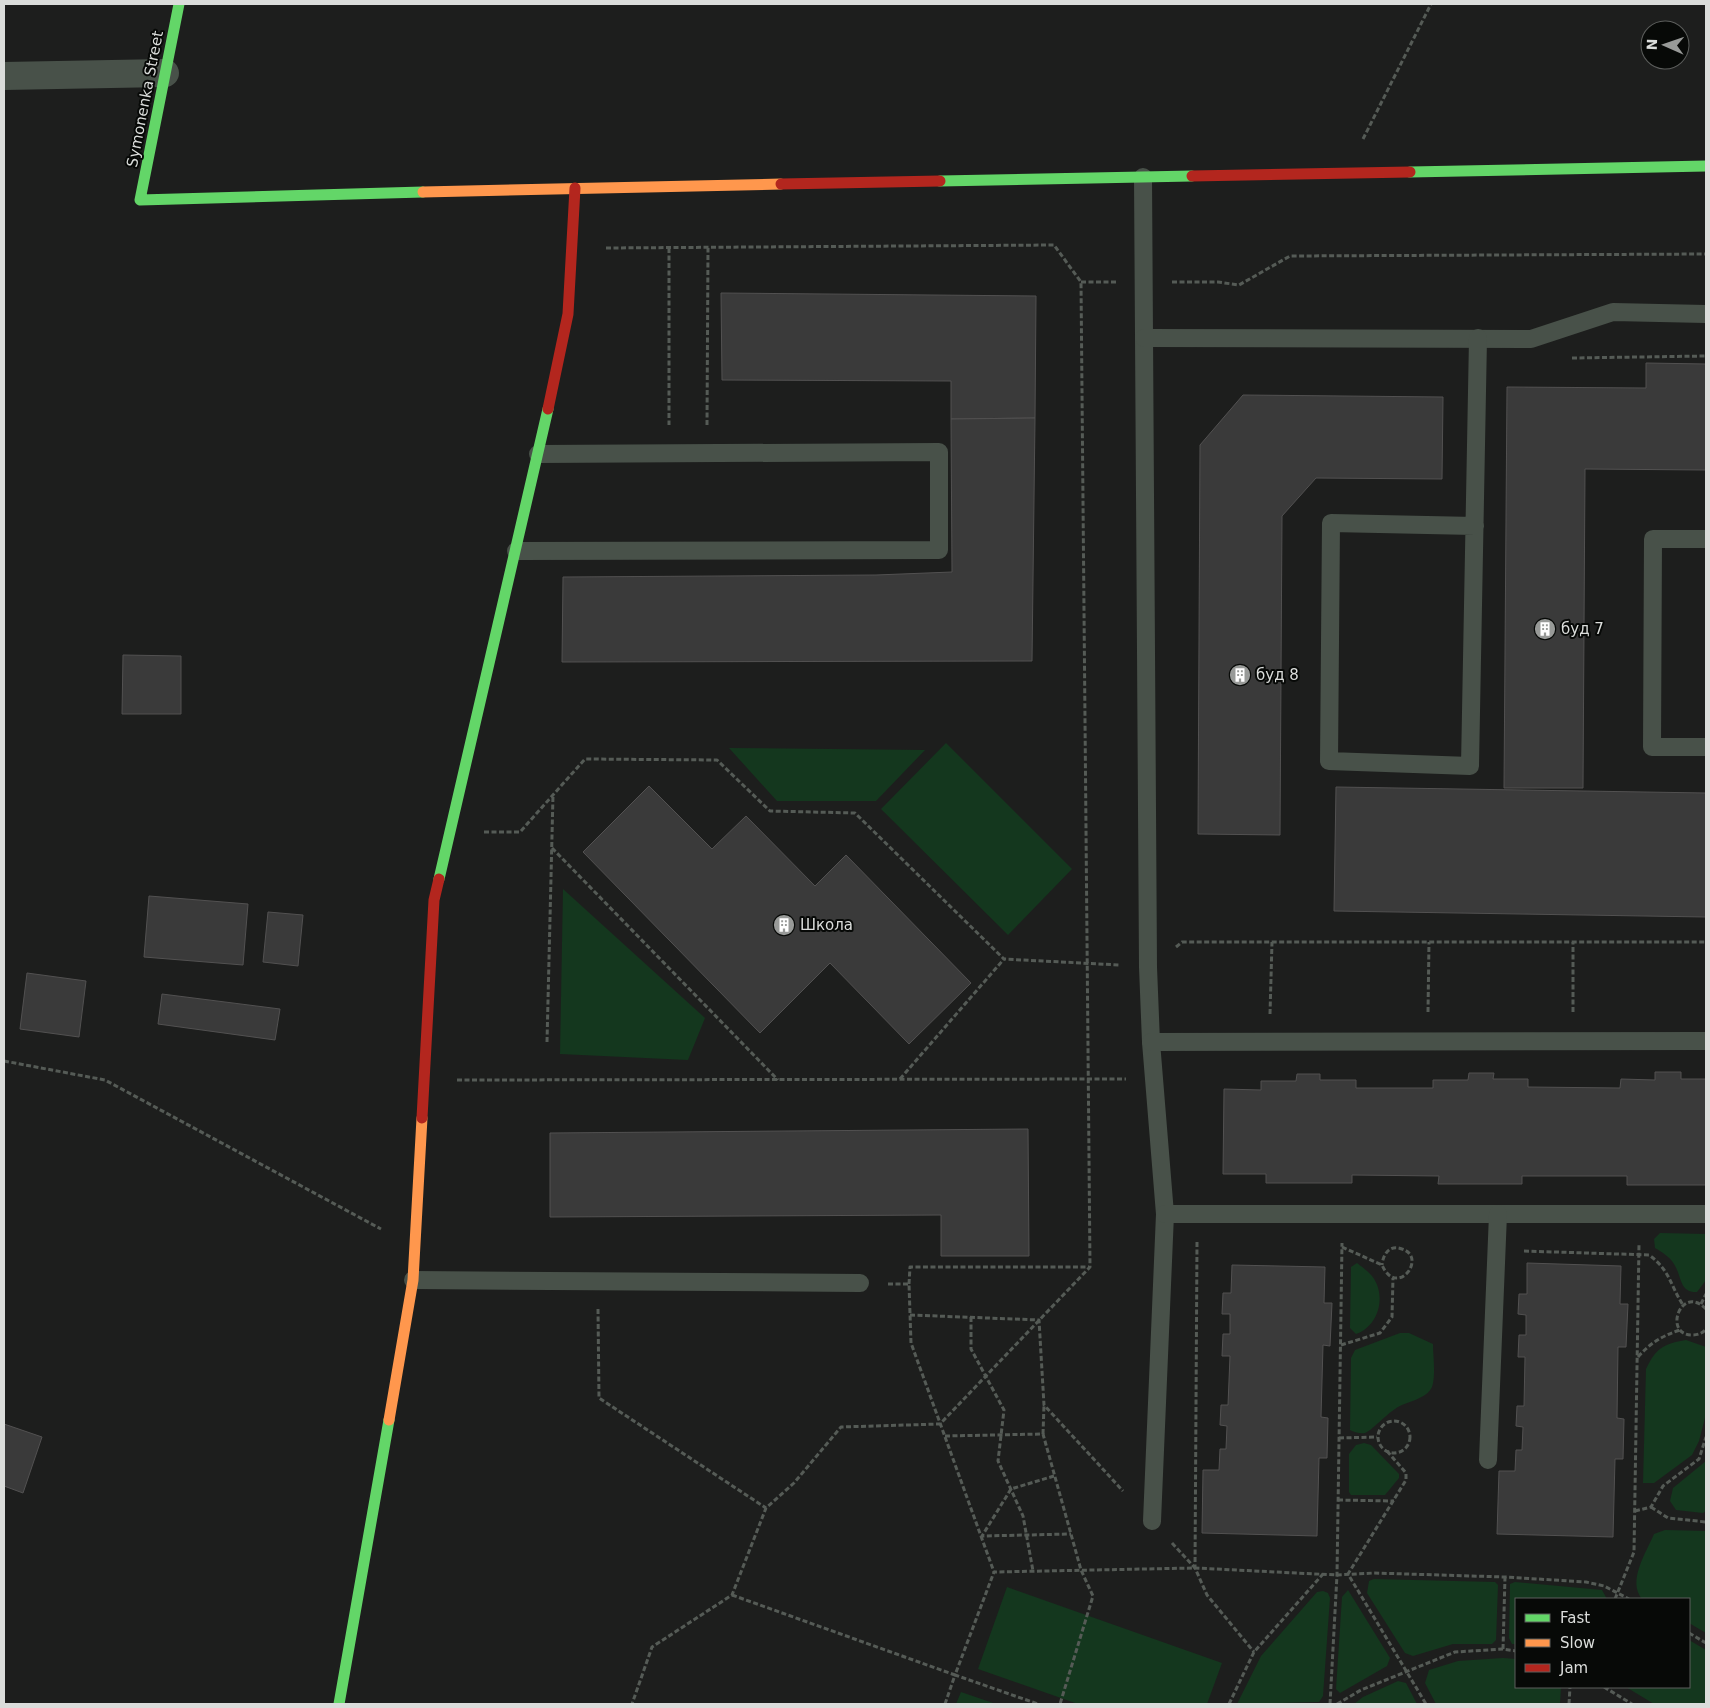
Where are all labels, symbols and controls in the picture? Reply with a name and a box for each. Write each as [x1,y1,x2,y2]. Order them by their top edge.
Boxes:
north arrow [1640,20,1690,70]
street label: Symonenka Street [123,29,167,169]
text: N [1644,38,1660,51]
building icon: буд 7 [1533,617,1557,641]
place label: буд 7 [1561,620,1604,638]
building icon: буд 8 [1228,663,1252,687]
place label: буд 8 [1256,666,1299,684]
building icon: Школа [772,913,796,937]
place label: Школа [800,916,853,934]
legend [1515,1598,1690,1688]
text: Fast [1560,1609,1590,1627]
text: Slow [1560,1634,1595,1652]
text: Jam [1559,1659,1588,1677]

